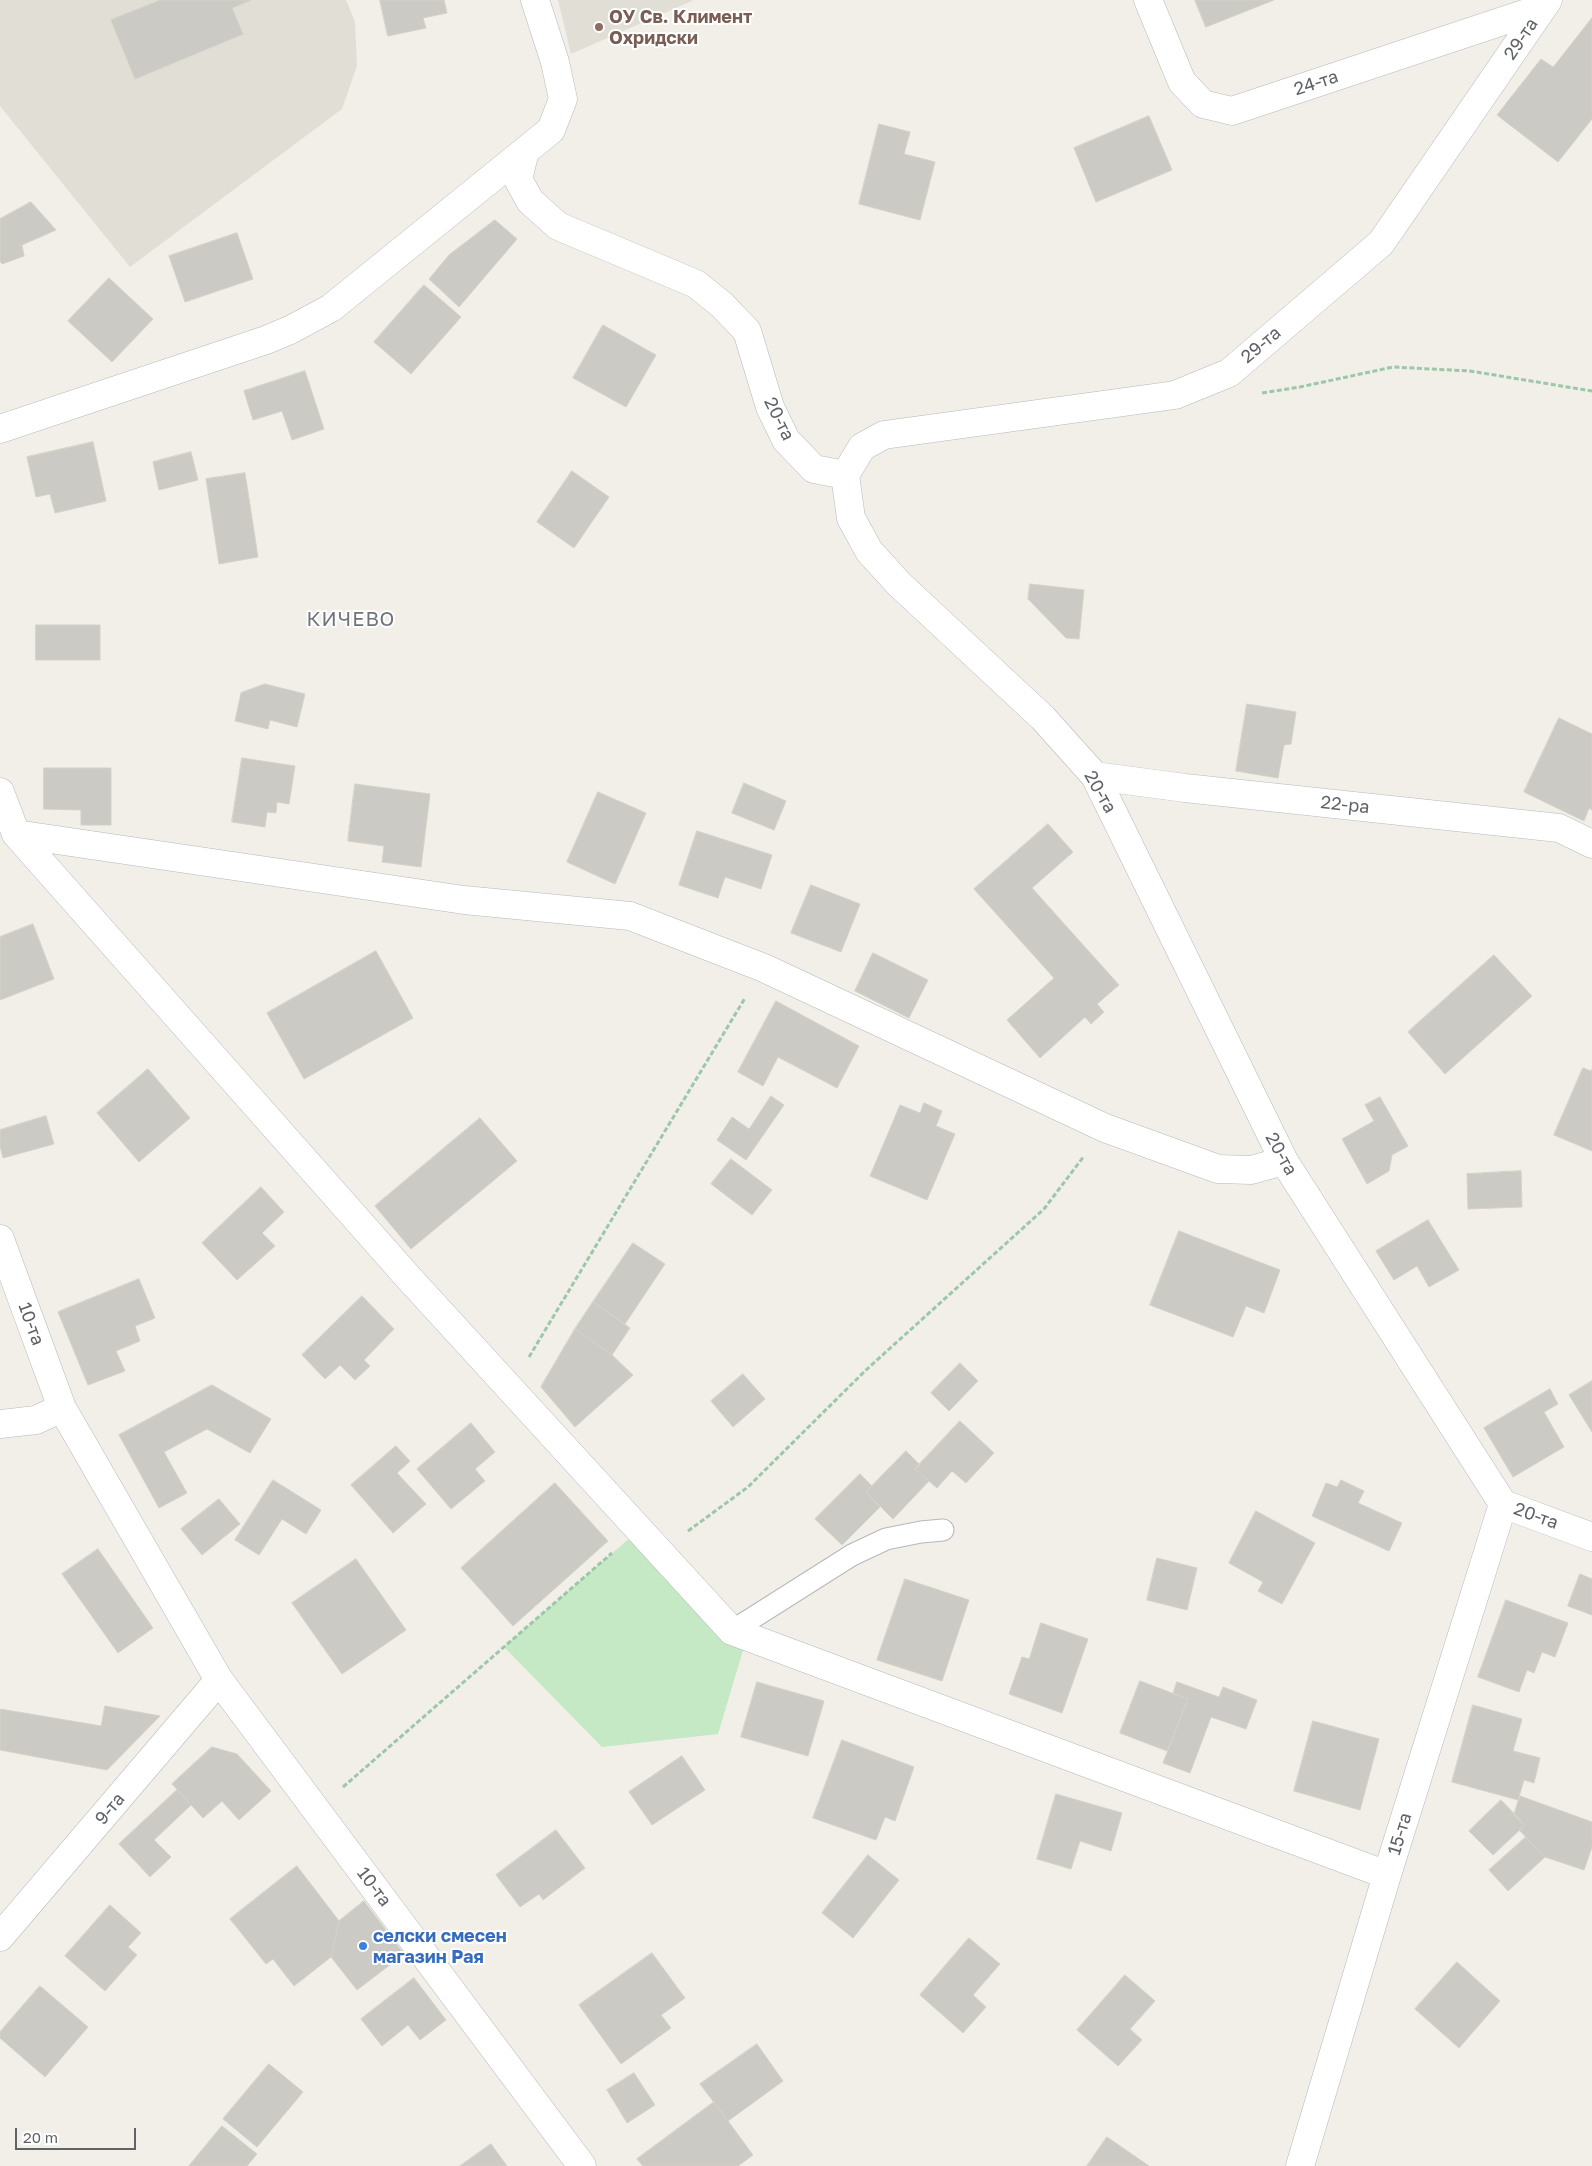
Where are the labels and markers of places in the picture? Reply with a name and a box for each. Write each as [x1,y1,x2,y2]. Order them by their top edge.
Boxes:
place label: ОУ Св. Климент Охридски [609,6,752,48]
marker: ОУ Св. Климент Охридски [593,21,605,33]
place label: селски смесен магазин Рая [373,1925,507,1968]
marker: селски смесен магазин Рая [357,1940,369,1952]

